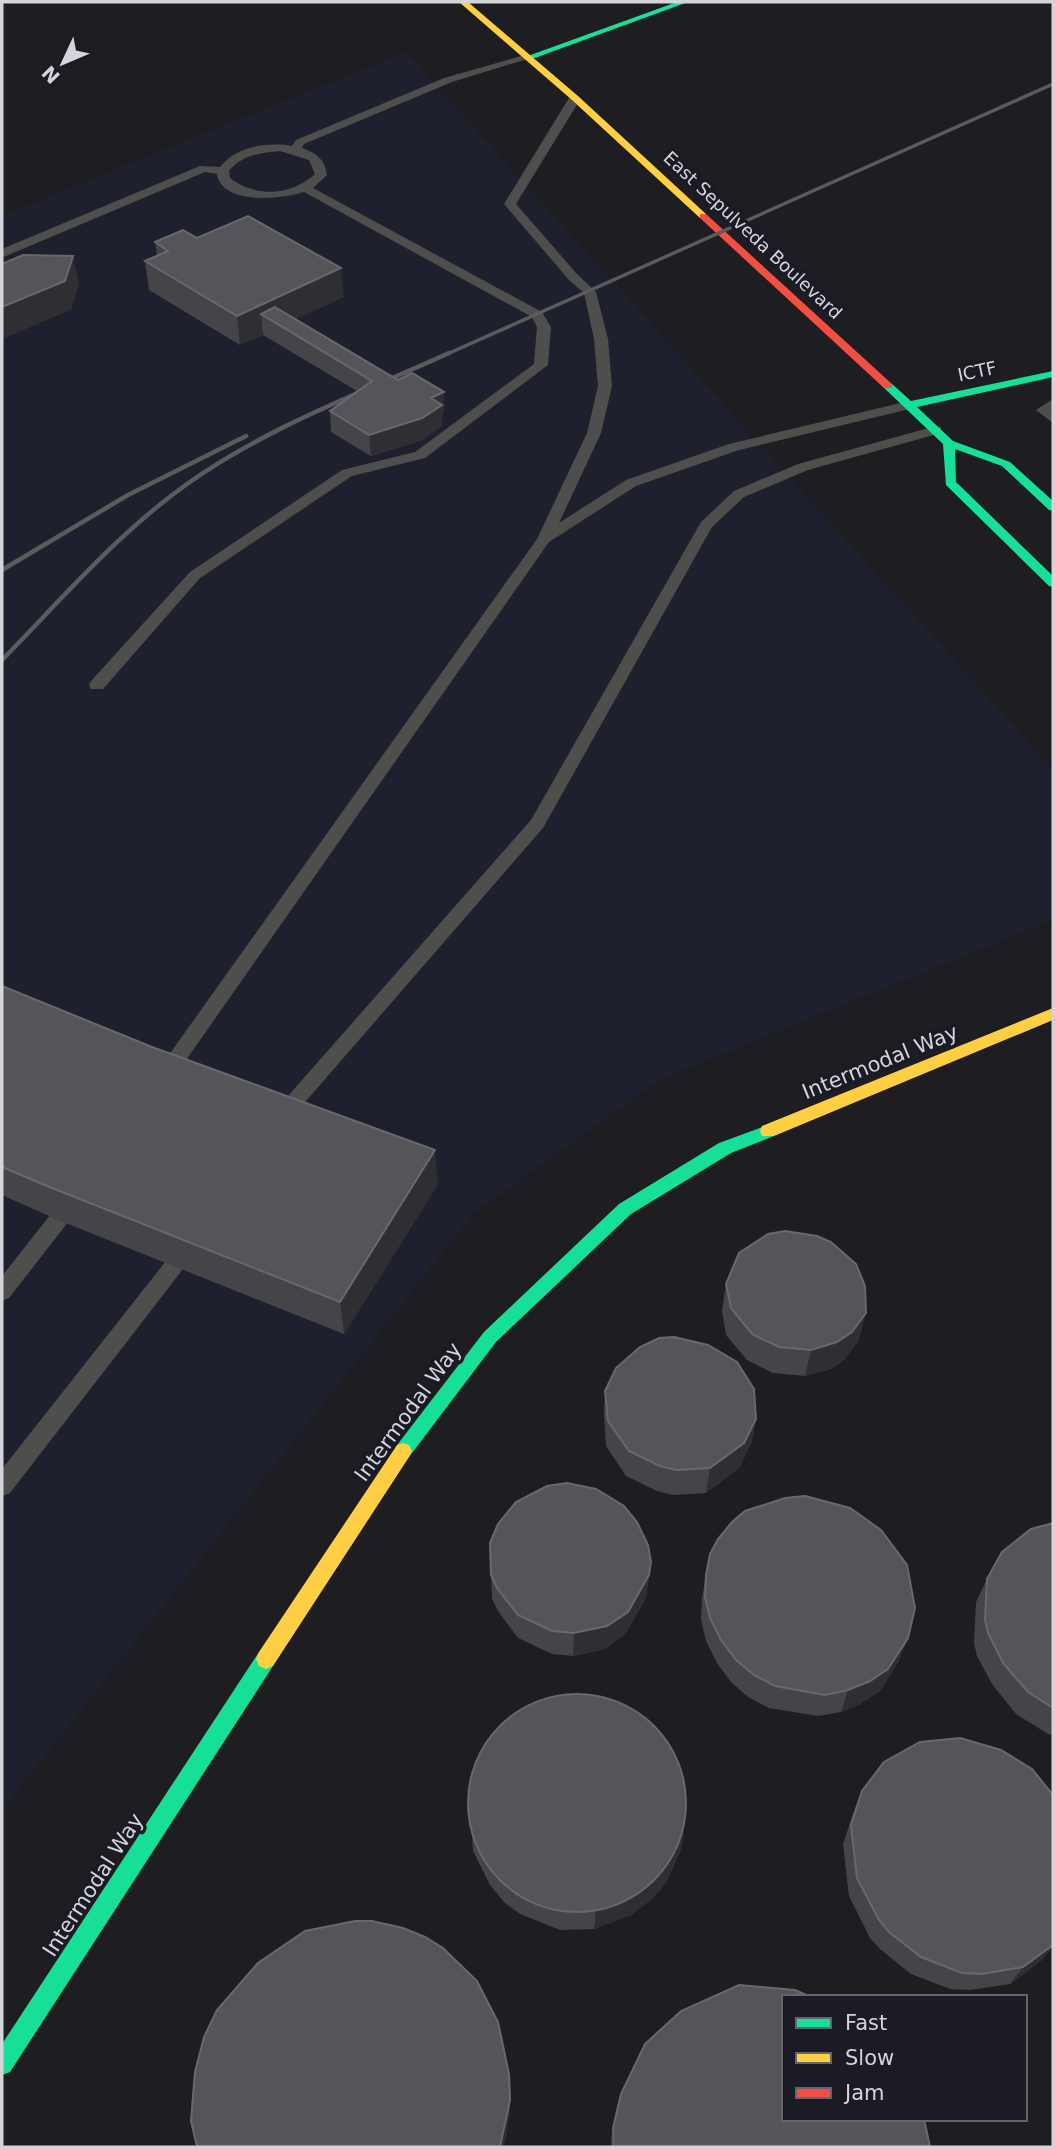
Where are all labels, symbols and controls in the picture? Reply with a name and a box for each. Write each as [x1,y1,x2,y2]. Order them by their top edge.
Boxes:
north arrow [28,28,98,98]
text: N [37,61,64,88]
street label: East Sepulveda Boulevard [660,147,846,323]
street label: ICTF [956,357,998,385]
street label: Intermodal Way [799,1020,961,1104]
street label: Intermodal Way [350,1338,466,1486]
street label: Intermodal Way [38,1809,148,1961]
legend [782,1995,1027,2121]
text: Fast [845,2011,887,2035]
text: Slow [845,2046,894,2070]
text: Jam [843,2081,885,2105]

